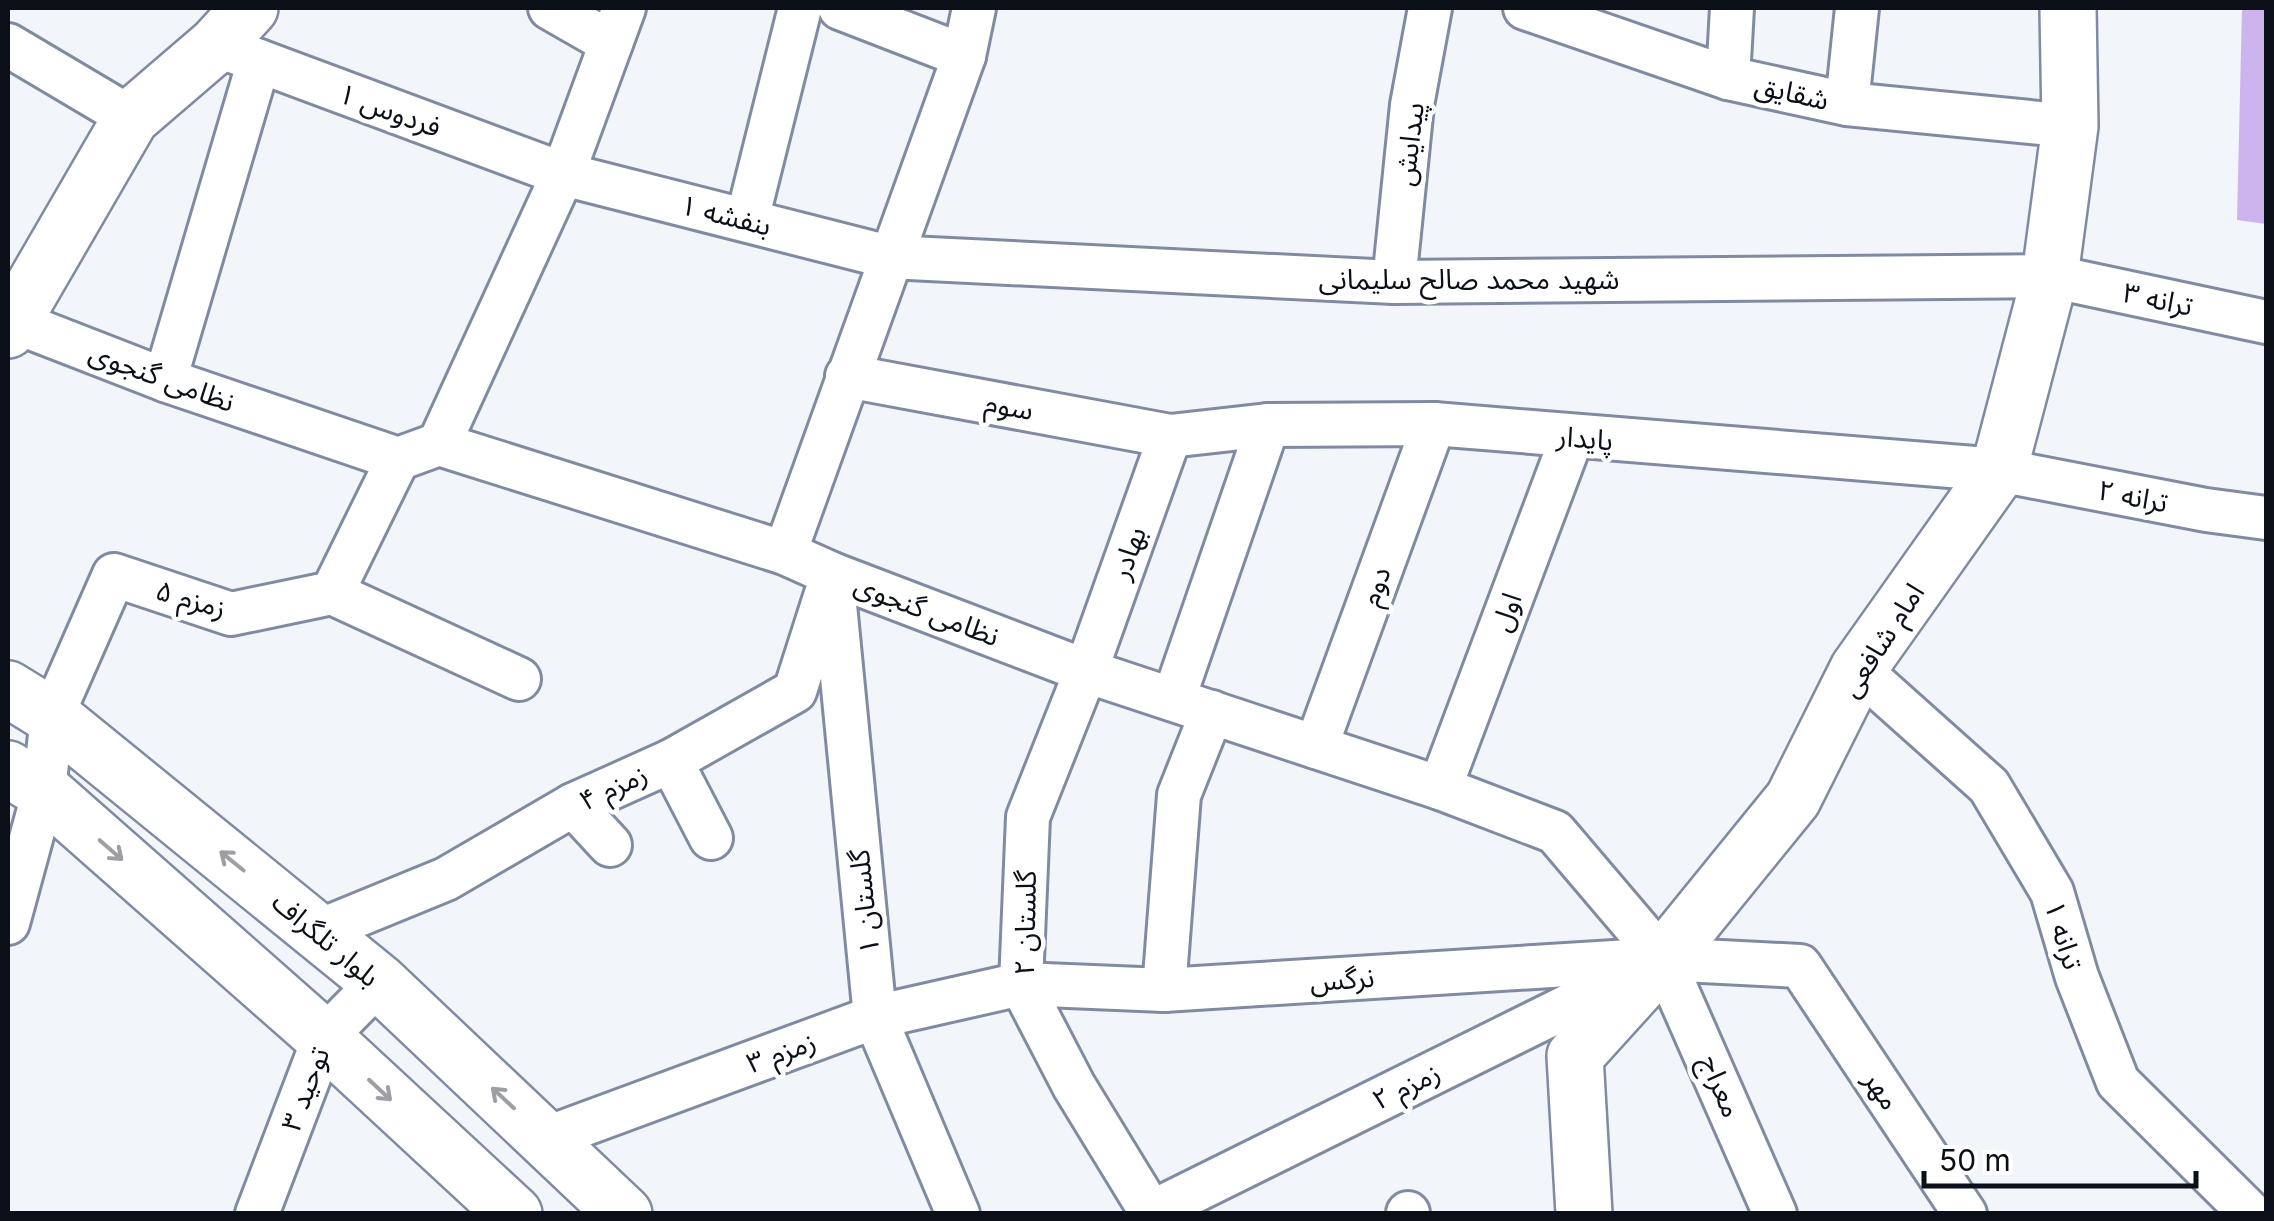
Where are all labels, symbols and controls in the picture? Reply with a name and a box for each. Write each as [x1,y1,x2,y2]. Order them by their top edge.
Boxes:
street label: شقایق [1751,67,1832,118]
street label: فردوس ۱ [334,76,446,144]
street label: پیدایش [1387,100,1432,188]
street label: بنفشه ۱ [677,187,775,243]
street label: شهید محمد صالح سلیمانی [1319,262,1619,300]
street label: ترانه ۳ [2120,275,2196,323]
street label: نظامی گنجوی [85,335,239,419]
street label: سوم [981,385,1036,431]
street label: پایدار [1554,419,1615,459]
street label: ترانه ۲ [2095,473,2171,519]
street label: بهادر [1103,522,1153,585]
street label: دوم [1352,562,1401,612]
street label: نظامی گنجوی [850,567,1004,653]
street label: زمزم ۵ [151,573,230,629]
street label: امام شافعی [1833,577,1935,705]
street label: اول [1483,588,1529,636]
street label: زمزم ۴ [574,757,654,821]
one-way arrow [98,839,124,861]
street label: گلستان ۱ [842,847,886,956]
one-way arrow [219,851,246,872]
street label: گلستان ۲ [1007,870,1043,976]
street label: بلوار تلگراف [265,884,387,994]
street label: ترانه ۱ [2037,896,2091,974]
street label: نرگس [1309,960,1375,998]
street label: زمزم ۳ [742,1024,822,1084]
street label: توحید ۳ [273,1042,337,1136]
street label: معراج [1689,1050,1749,1124]
street label: زمزم ۲ [1367,1055,1447,1121]
street label: مهر [1856,1063,1907,1116]
one-way arrow [367,1078,392,1101]
one-way arrow [491,1087,516,1110]
scale bar [1924,1126,2196,1188]
text: 50 m [1939,1142,2011,1178]

